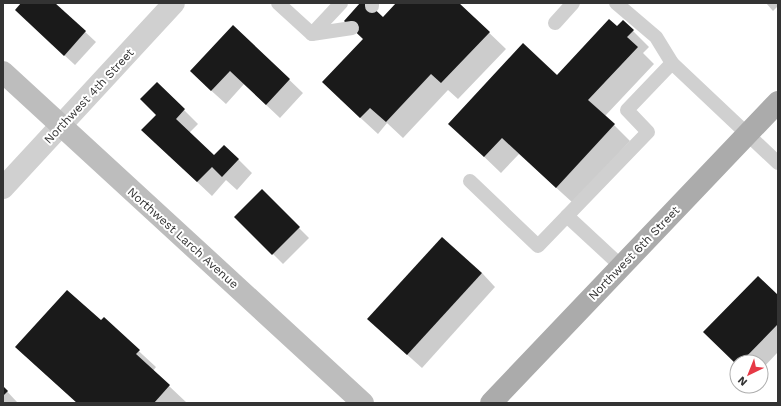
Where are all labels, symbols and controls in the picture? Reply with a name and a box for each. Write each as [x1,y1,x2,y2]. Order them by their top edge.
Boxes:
street label: Northwest 4th Street [41,46,137,146]
street label: Northwest Larch Avenue [125,185,241,291]
street label: Northwest 6th Street [586,203,682,303]
north arrow [729,354,769,394]
text: N [735,373,750,388]

